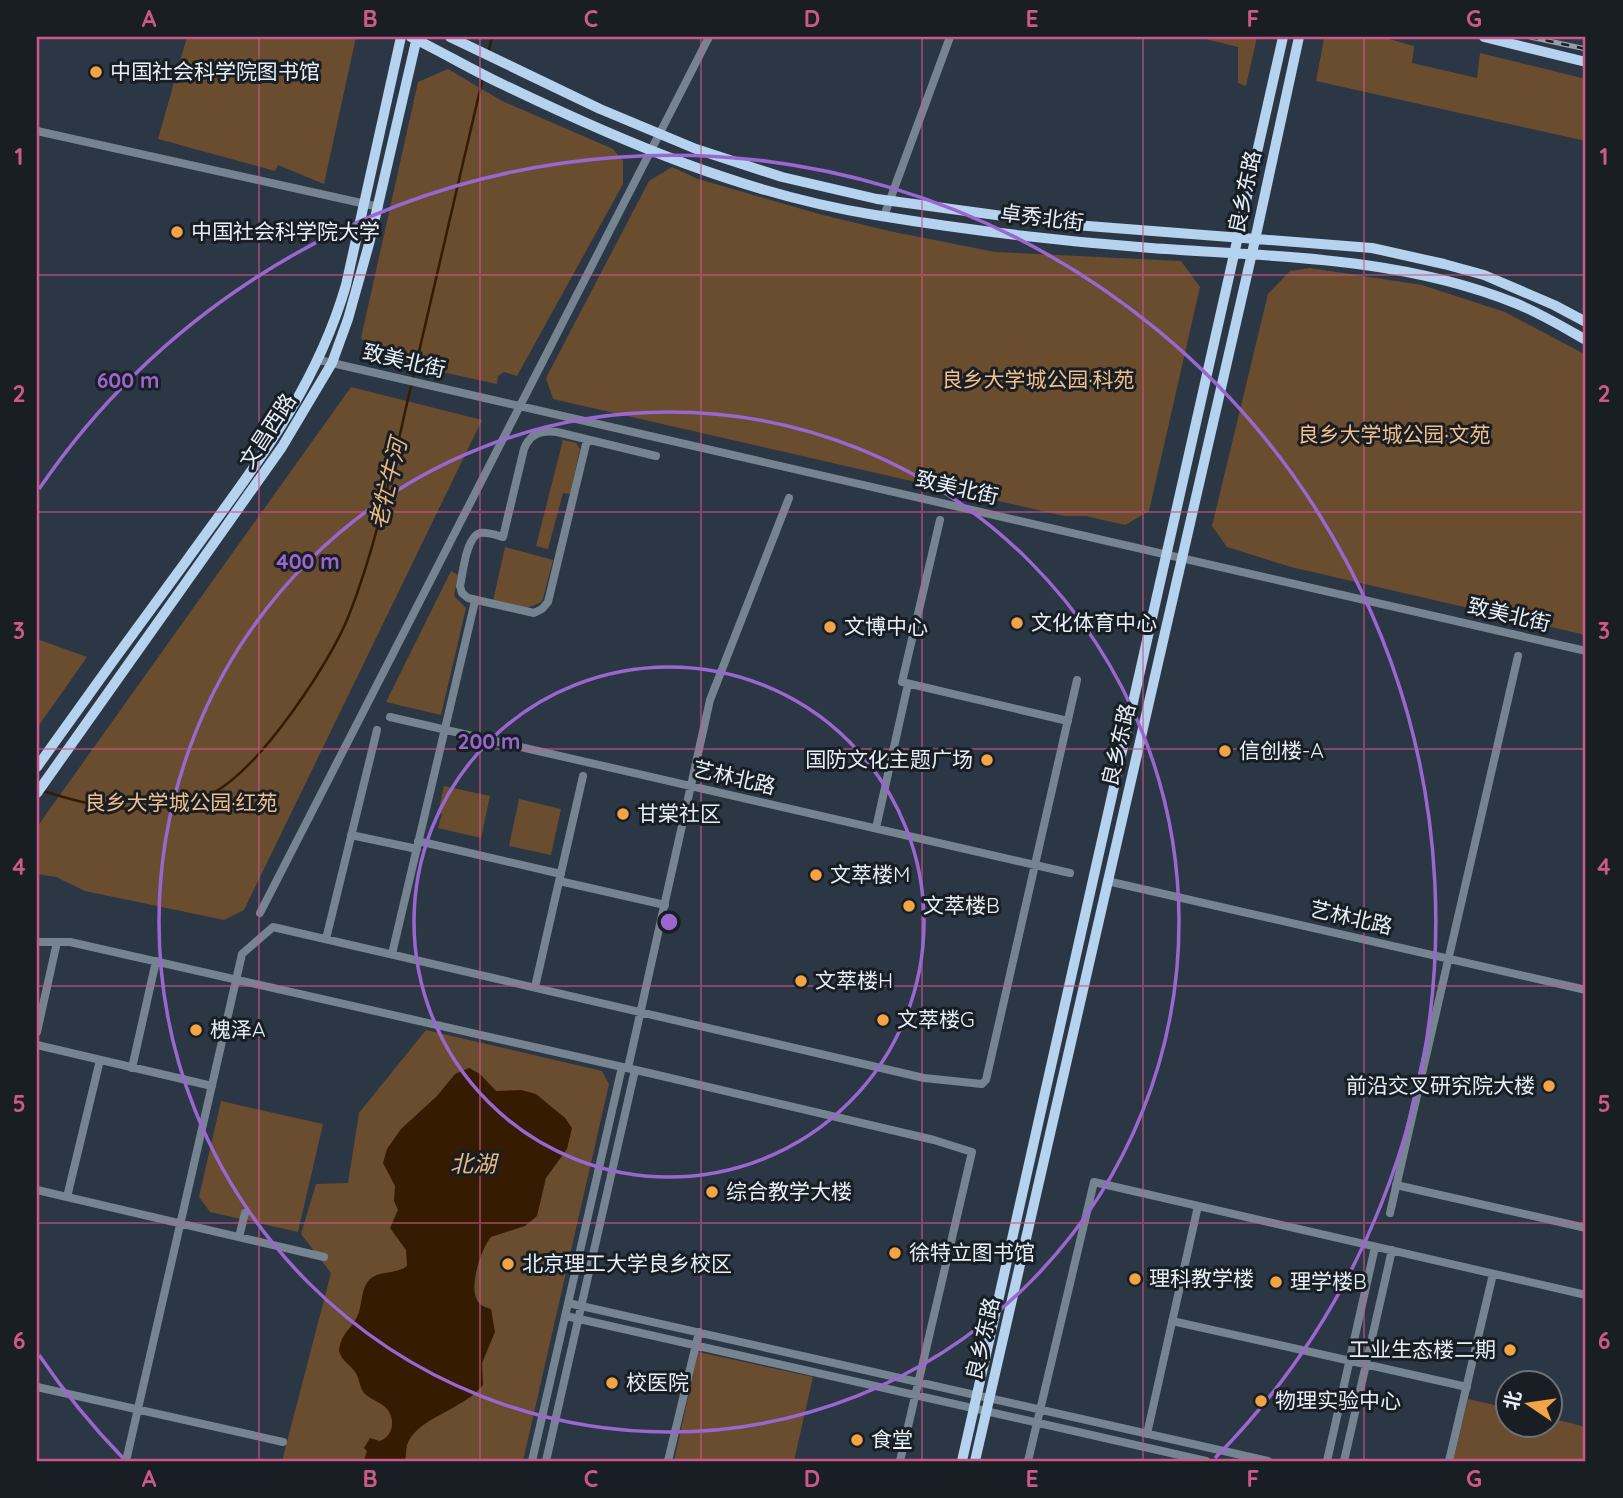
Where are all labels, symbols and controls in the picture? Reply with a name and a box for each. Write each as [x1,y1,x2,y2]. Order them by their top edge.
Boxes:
text: A [142,4,157,33]
text: B [362,4,378,33]
text: C [584,4,598,33]
text: D [804,4,820,33]
text: E [1025,4,1039,33]
text: F [1247,4,1259,33]
text: G [1466,4,1482,33]
place label: 中国社会科学院图书馆 [110,58,320,84]
marker: 中国社会科学院图书馆 [88,64,104,80]
text: 1 [15,142,23,171]
text: 1 [1600,142,1608,171]
street label: 良乡东路 [1223,148,1265,236]
street label: 卓秀北街 [999,199,1085,235]
place label: 中国社会科学院大学 [191,218,380,244]
marker: 中国社会科学院大学 [169,224,185,240]
street label: 致美北街 [360,338,448,382]
park label: 良乡大学城公园·科苑 [941,366,1135,392]
text: 600 m [97,367,159,393]
text: 2 [12,379,26,408]
text: 2 [1597,379,1611,408]
street label: 文昌西路 [233,388,301,473]
park label: 良乡大学城公园·文苑 [1297,421,1491,447]
water label: 老牤牛河 [362,432,414,532]
street label: 致美北街 [913,465,1001,509]
text: 400 m [276,548,340,574]
street label: 致美北街 [1465,592,1553,636]
place label: 文化体育中心 [1031,609,1157,635]
place label: 文博中心 [844,613,928,639]
marker: 文化体育中心 [1009,615,1025,631]
text: 3 [13,616,25,645]
text: 3 [1598,616,1610,645]
marker: 文博中心 [822,619,838,635]
street label: 良乡东路 [1096,701,1140,789]
text: 200 m [458,728,520,754]
place label: 信创楼-A [1239,737,1324,763]
marker: 信创楼-A [1217,743,1233,759]
place label: 国防文化主题广场 [805,746,973,772]
marker: 国防文化主题广场 [979,752,995,768]
street label: 艺林北路 [690,755,778,799]
park label: 良乡大学城公园·红苑 [84,789,278,815]
place label: 甘棠社区 [637,800,721,826]
marker: 甘棠社区 [615,806,631,822]
text: 4 [12,852,26,881]
text: 4 [1597,852,1611,881]
place label: 文萃楼M [830,861,910,887]
marker: 文萃楼M [808,867,824,883]
place label: 文萃楼B [923,892,1000,918]
street label: 艺林北路 [1307,895,1395,939]
marker: 文萃楼B [901,898,917,914]
centre of rings [657,910,681,934]
place label: 文萃楼H [815,967,893,993]
marker: 文萃楼H [793,973,809,989]
place label: 文萃楼G [897,1006,975,1032]
marker: 文萃楼G [875,1012,891,1028]
place label: 槐泽A [210,1016,266,1042]
marker: 槐泽A [188,1022,204,1038]
place label: 前沿交叉研究院大楼 [1346,1072,1535,1098]
marker: 前沿交叉研究院大楼 [1541,1078,1557,1094]
text: 5 [12,1089,26,1118]
text: 5 [1597,1089,1611,1118]
water label: 北湖 [450,1149,499,1178]
place label: 综合教学大楼 [726,1178,852,1204]
marker: 综合教学大楼 [704,1184,720,1200]
place label: 徐特立图书馆 [909,1239,1035,1265]
marker: 徐特立图书馆 [887,1245,903,1261]
place label: 北京理工大学良乡校区 [522,1250,732,1276]
marker: 北京理工大学良乡校区 [500,1256,516,1272]
place label: 理科教学楼 [1149,1265,1254,1291]
place label: 理学楼B [1290,1268,1367,1294]
marker: 理科教学楼 [1127,1271,1143,1287]
marker: 理学楼B [1268,1274,1284,1290]
street label: 良乡东路 [960,1295,1004,1383]
text: 6 [13,1326,25,1355]
text: 6 [1598,1326,1610,1355]
place label: 工业生态楼二期 [1349,1336,1496,1362]
marker: 工业生态楼二期 [1502,1342,1518,1358]
north arrow [1494,1368,1564,1438]
place label: 校医院 [626,1369,689,1395]
marker: 校医院 [604,1375,620,1391]
place label: 物理实验中心 [1275,1387,1401,1413]
text: 北 [1499,1388,1526,1412]
marker: 物理实验中心 [1253,1393,1269,1409]
place label: 食堂 [871,1426,913,1452]
marker: 食堂 [849,1432,865,1448]
text: A [142,1464,157,1493]
text: B [362,1464,378,1493]
text: C [584,1464,598,1493]
text: D [804,1464,820,1493]
text: E [1025,1464,1039,1493]
text: F [1247,1464,1259,1493]
text: G [1466,1464,1482,1493]

